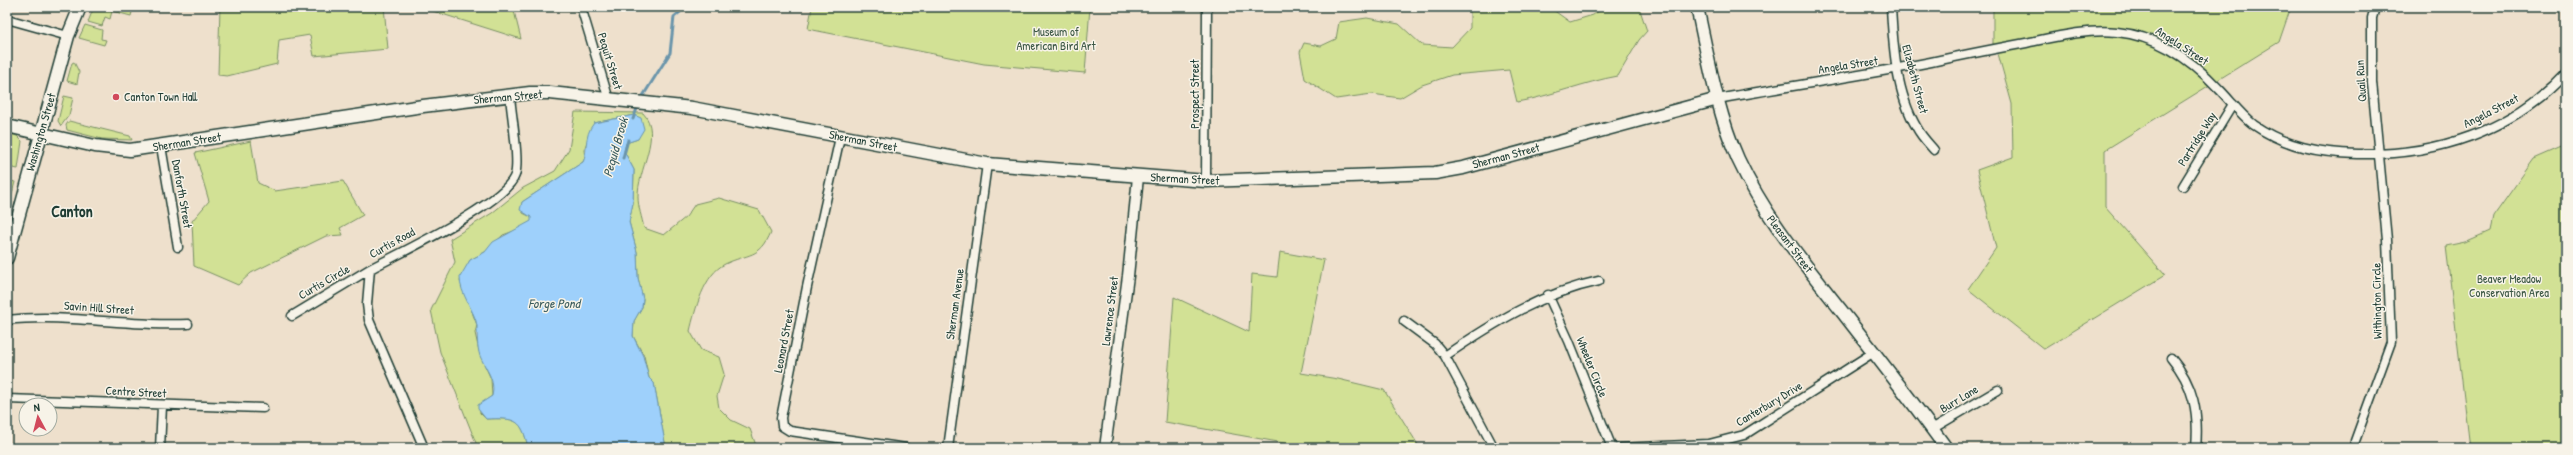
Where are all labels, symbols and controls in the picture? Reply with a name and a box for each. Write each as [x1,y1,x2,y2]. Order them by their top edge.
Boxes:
street label: Angela Street [2152,22,2213,70]
park label: Museum of American Bird Art [1016,23,1096,54]
street label: Pequit Street [594,30,627,92]
street label: Elizabeth Street [1898,43,1933,116]
street label: Angela Street [1817,51,1880,78]
street label: Prospect Street [1186,59,1203,129]
street label: Quail Run [2351,60,2370,102]
street label: Sherman Street [473,85,544,108]
place label: Canton Town Hall [124,88,198,105]
street label: Angela Street [2460,89,2522,132]
street label: Washington Street [21,90,60,173]
marker: Canton Town Hall [111,92,121,102]
street label: Partridge Way [2173,108,2220,169]
water label: Pequid Brook [598,114,633,179]
street label: Sherman Street [828,126,899,156]
street label: Sherman Street [152,128,223,155]
street label: Sherman Street [1470,138,1542,173]
street label: Danforth Street [168,158,197,230]
street label: Sherman Street [1150,168,1221,189]
district label: Canton [51,200,93,222]
street label: Pleasant Street [1763,211,1818,277]
street label: Curtis Road [366,223,418,262]
street label: Curtis Circle [295,260,353,303]
street label: Withington Circle [2367,262,2386,339]
street label: Sherman Avenue [941,267,968,340]
park label: Beaver Meadow Conservation Area [2469,270,2549,301]
street label: Lawrence Street [1097,274,1122,347]
water label: Forge Pond [528,294,582,313]
street label: Savin Hill Street [63,297,135,318]
street label: Leonard Street [769,307,798,374]
street label: Wheeler Circle [1573,334,1612,400]
street label: Canterbury Drive [1732,377,1805,430]
street label: Burr Lane [1936,380,1981,417]
street label: Centre Street [105,381,168,402]
north arrow [18,397,58,437]
text: N [33,400,41,414]

